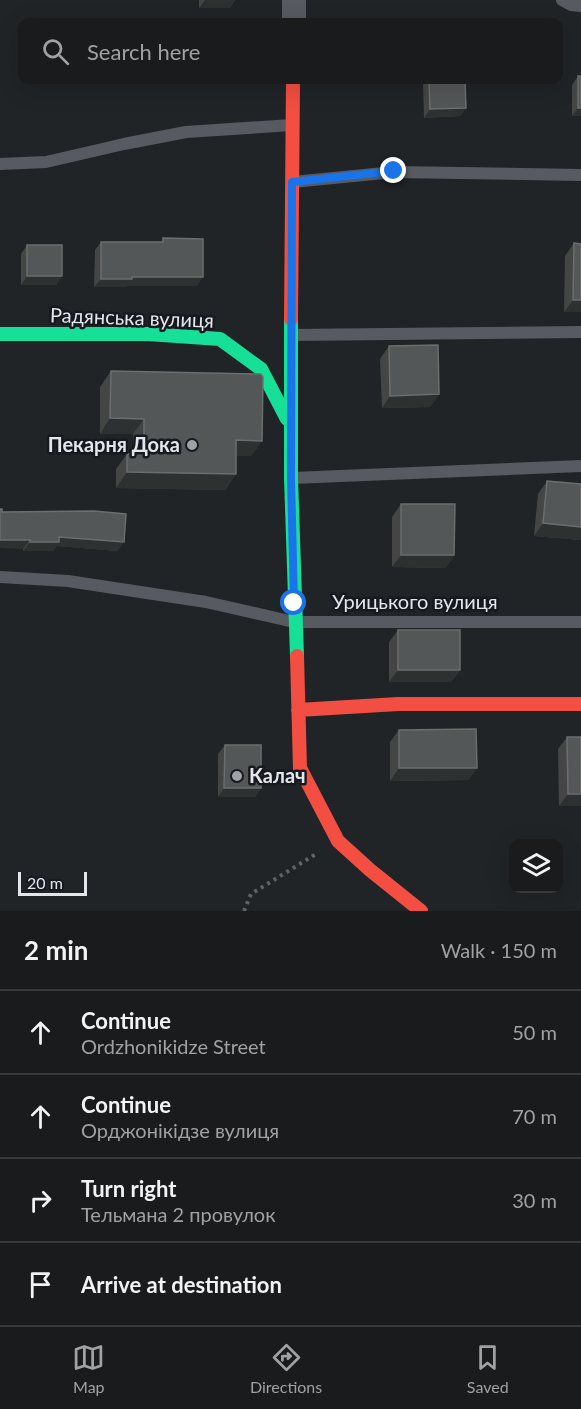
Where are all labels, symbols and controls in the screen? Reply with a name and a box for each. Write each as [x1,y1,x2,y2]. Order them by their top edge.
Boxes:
search box [18,18,563,84]
icon: search [39,35,72,68]
text: Search here [87,38,200,65]
route end [380,157,406,183]
street label: Радянська вулиця [50,302,214,332]
place label: Пекарня Дока [48,432,180,456]
marker: Пекарня Дока [185,438,199,452]
route start [280,589,306,615]
street label: Урицького вулиця [332,589,498,613]
place label: Калач [249,763,306,787]
marker: Калач [230,769,244,783]
map controls [509,839,563,893]
button: layers [509,839,563,893]
scale bar [18,869,87,896]
text: 20 m [27,873,63,892]
text: 2 min [24,934,88,966]
text: Walk · 150 m [441,938,557,962]
text: Continue [81,1007,171,1034]
icon: ahead [24,1016,57,1049]
text: 50 m [512,1020,557,1044]
text: Ordzhonikidze Street [81,1034,266,1058]
text: Continue [81,1091,171,1118]
icon: ahead [24,1100,57,1133]
text: 70 m [512,1104,557,1128]
text: Орджонікідзе вулиця [81,1118,279,1142]
text: Turn right [81,1175,176,1202]
icon: right [24,1184,57,1217]
text: 30 m [512,1188,557,1212]
text: Тельмана 2 провулок [81,1202,276,1226]
icon: arrive [24,1268,57,1301]
text: Arrive at destination [81,1271,282,1298]
tab: Map [72,1341,105,1396]
tab: Directions [250,1341,322,1396]
tab: Saved [467,1341,509,1396]

